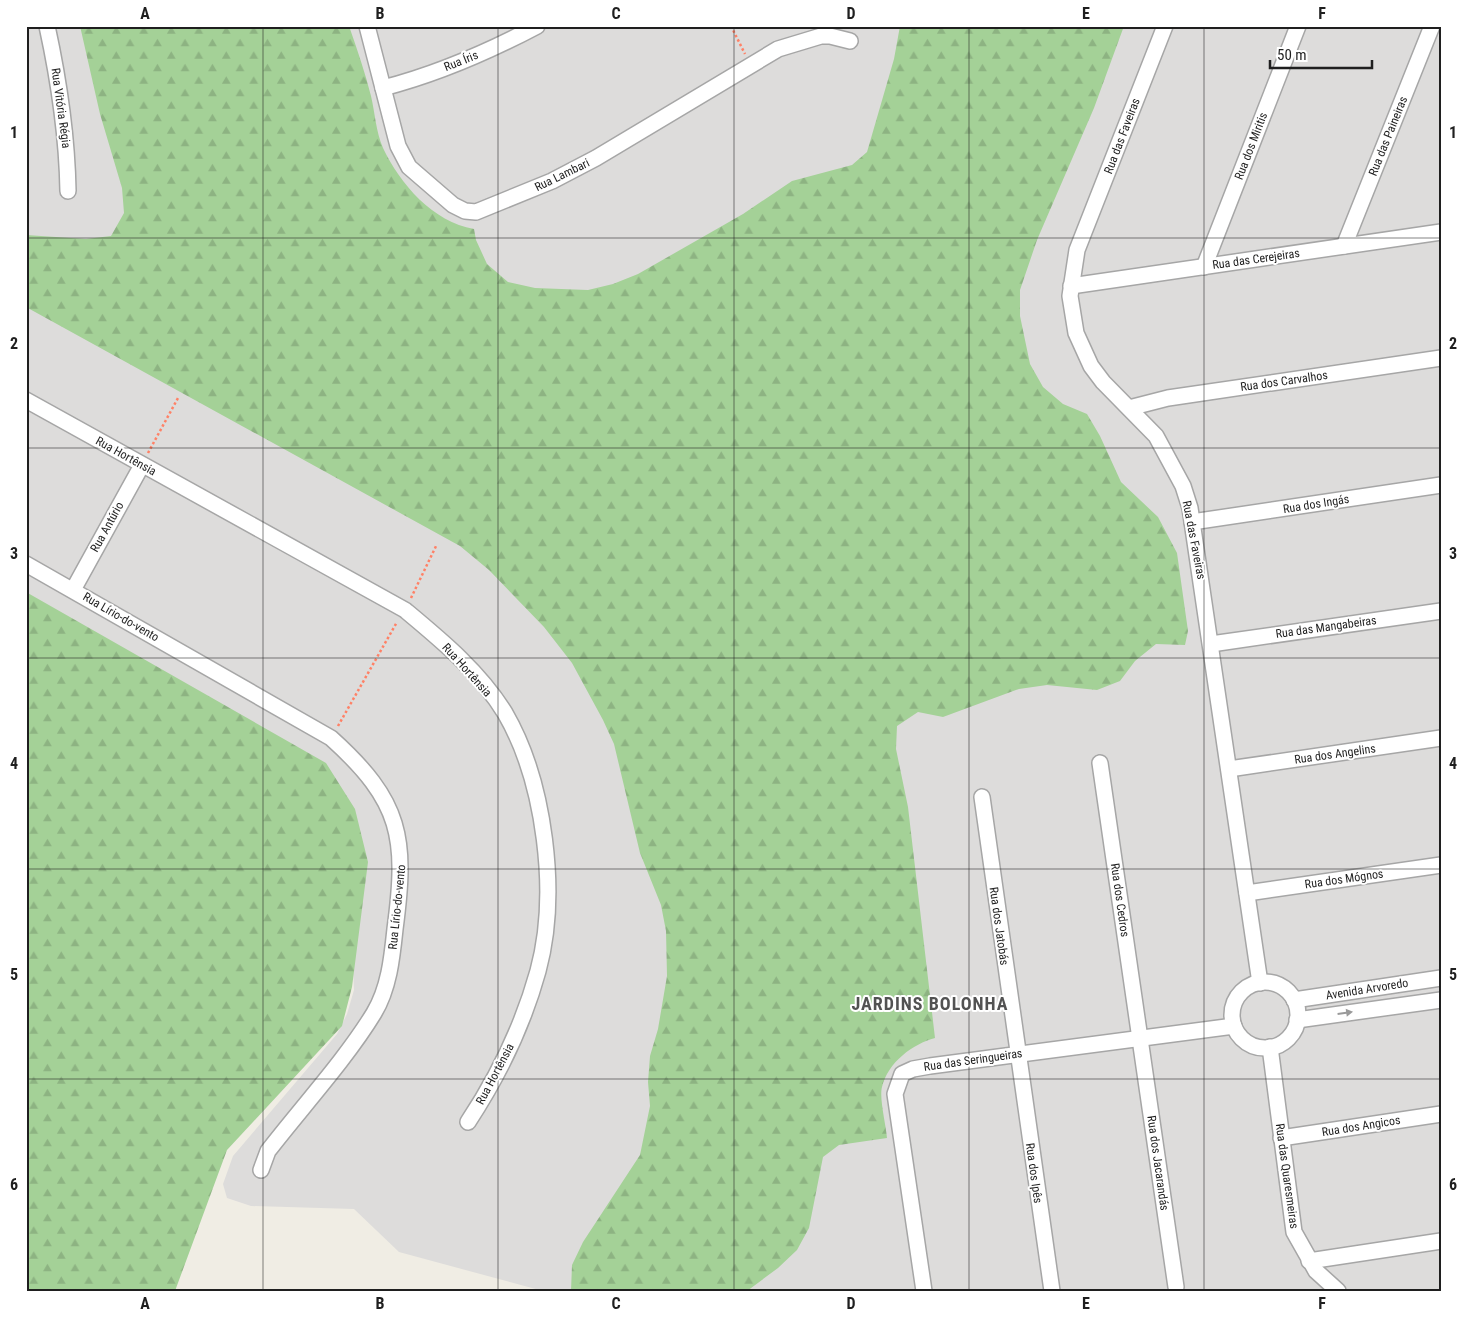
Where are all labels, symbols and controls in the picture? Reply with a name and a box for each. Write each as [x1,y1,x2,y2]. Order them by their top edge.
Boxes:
text: A [140,4,150,23]
text: B [376,4,385,23]
text: C [611,4,621,23]
text: D [846,4,856,23]
text: E [1082,4,1090,23]
text: F [1318,4,1326,23]
scale bar [1270,38,1372,70]
text: 50 m [1277,46,1307,64]
street label: Rua Íris [442,47,480,74]
street label: Rua Vitória Régia [48,67,74,149]
street label: Rua das Paineiras [1366,94,1410,178]
street label: Rua das Faveiras [1101,96,1143,176]
street label: Rua dos Miritis [1232,110,1270,182]
text: 1 [10,123,18,142]
text: 1 [1449,123,1457,142]
street label: Rua Lambari [532,156,592,194]
street label: Rua das Cerejeiras [1211,246,1301,272]
text: 2 [10,334,18,353]
text: 2 [1449,334,1457,353]
street label: Rua dos Carvalhos [1239,368,1329,394]
street label: Rua Hortênsia [93,434,159,478]
street label: Rua dos Ingás [1282,492,1350,516]
street label: Rua Antúrio [87,499,127,555]
street label: Rua das Faveiras [1180,499,1208,581]
text: 3 [10,544,18,563]
text: 3 [1449,544,1457,563]
street label: Rua Lírio-do-vento [80,590,162,644]
street label: Rua das Mangabeiras [1275,613,1377,641]
street label: Rua Hortênsia [439,640,495,700]
street label: Rua dos Angelins [1293,741,1377,767]
text: 4 [10,754,18,773]
text: 4 [1449,754,1457,773]
street label: Rua dos Cedros [1108,862,1132,938]
street label: Rua Lírio-do-vento [386,864,408,950]
street label: Rua dos Mógnos [1304,867,1384,891]
street label: Rua dos Jatobás [987,886,1011,966]
text: 5 [10,965,18,984]
text: 5 [1449,965,1457,984]
street label: Avenida Arvoredo [1325,976,1409,1002]
district label: JARDINS BOLONHA [851,993,1009,1014]
one-way arrow [1338,1009,1354,1017]
street label: Rua Hortênsia [473,1041,517,1107]
street label: Rua das Seringueiras [923,1046,1023,1074]
street label: Rua dos Angicos [1321,1113,1401,1139]
street label: Rua dos Jacarandás [1144,1115,1172,1211]
street label: Rua das Quaresmeiras [1273,1123,1301,1229]
street label: Rua dos Ipês [1023,1142,1045,1204]
text: 6 [10,1175,18,1194]
text: 6 [1449,1175,1457,1194]
text: A [140,1294,150,1313]
text: B [376,1294,385,1313]
text: C [611,1294,621,1313]
text: D [846,1294,856,1313]
text: E [1082,1294,1090,1313]
text: F [1318,1294,1326,1313]

